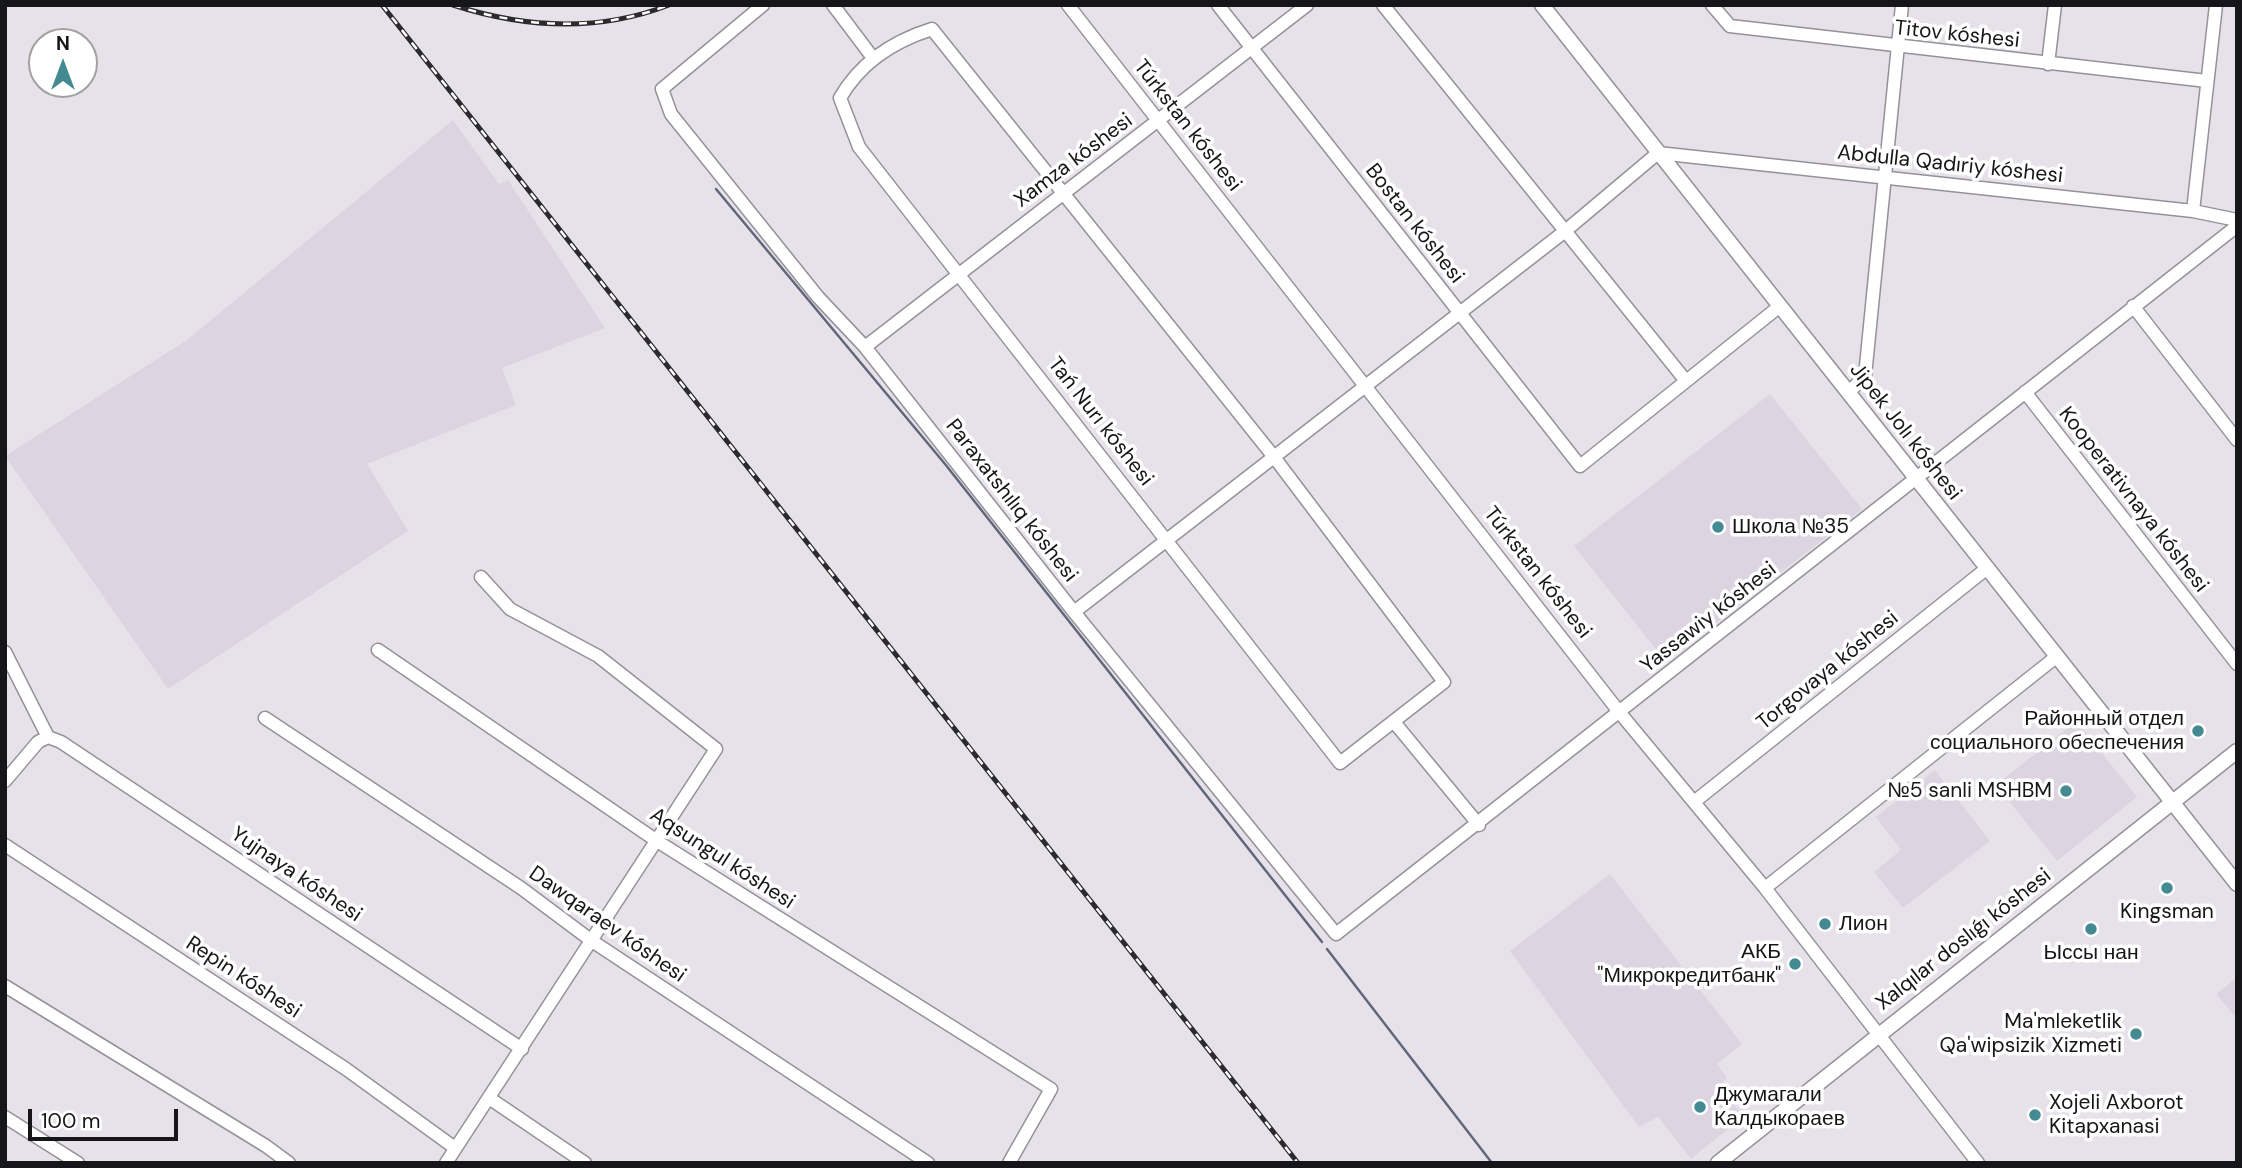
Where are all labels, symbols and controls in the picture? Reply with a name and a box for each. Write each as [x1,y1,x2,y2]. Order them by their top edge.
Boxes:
street label: Titov kóshesi [1893,16,2021,54]
north arrow [28,28,98,98]
text: N [56,31,70,56]
street label: Túrkstan kóshesi [1128,55,1246,197]
street label: Xamza kóshesi [1010,108,1138,214]
street label: Abdulla Qadıriy kóshesi [1836,141,2064,189]
street label: Bostan kóshesi [1359,159,1469,289]
street label: Tań Nurı kóshesi [1042,353,1158,491]
street label: Jipek Jolı kóshesi [1844,358,1966,506]
street label: Kooperativnaya kóshesi [2053,402,2213,598]
street label: Paraxatshılıq kóshesi [940,414,1082,588]
street label: Túrkstan kóshesi [1478,502,1596,644]
place label: Школа №35 [1732,514,1849,540]
marker: Школа №35 [1710,519,1726,535]
street label: Yassawiy kóshesi [1636,557,1782,679]
street label: Torgovaya kóshesi [1752,606,1904,736]
place label: Районный отдел социального обеспечения [1930,706,2184,756]
marker: Районный отдел социального обеспечения [2190,723,2206,739]
place label: №5 sanli MSHBM [1887,778,2052,804]
marker: №5 sanli MSHBM [2058,783,2074,799]
street label: Aqsungul kóshesi [645,803,799,915]
street label: Yujnaya kóshesi [226,822,366,928]
street label: Dawqaraev kóshesi [524,861,690,989]
street label: Xalqılar doslıǵı kóshesi [1871,864,2057,1016]
marker: Kingsman [2159,880,2175,896]
place label: Kingsman [2120,899,2214,925]
place label: Лион [1839,911,1888,937]
marker: Лион [1817,916,1833,932]
marker: Ыссы нан [2083,921,2099,937]
street label: Repin kóshesi [181,931,305,1025]
place label: АКБ "Микрокредитбанк" [1597,939,1781,989]
place label: Ыссы нан [2043,940,2139,966]
marker: АКБ "Микрокредитбанк" [1787,956,1803,972]
place label: Ma'mleketlik Qa'wipsizik Xizmeti [1939,1009,2122,1059]
marker: Ma'mleketlik Qa'wipsizik Xizmeti [2128,1026,2144,1042]
place label: Джумагали Калдыкораев [1714,1082,1845,1132]
place label: Xojeli Axborot Kitapxanasi [2049,1090,2183,1140]
scale bar [32,1094,182,1138]
marker: Джумагали Калдыкораев [1692,1099,1708,1115]
text: 100 m [41,1107,101,1135]
marker: Xojeli Axborot Kitapxanasi [2027,1107,2043,1123]

